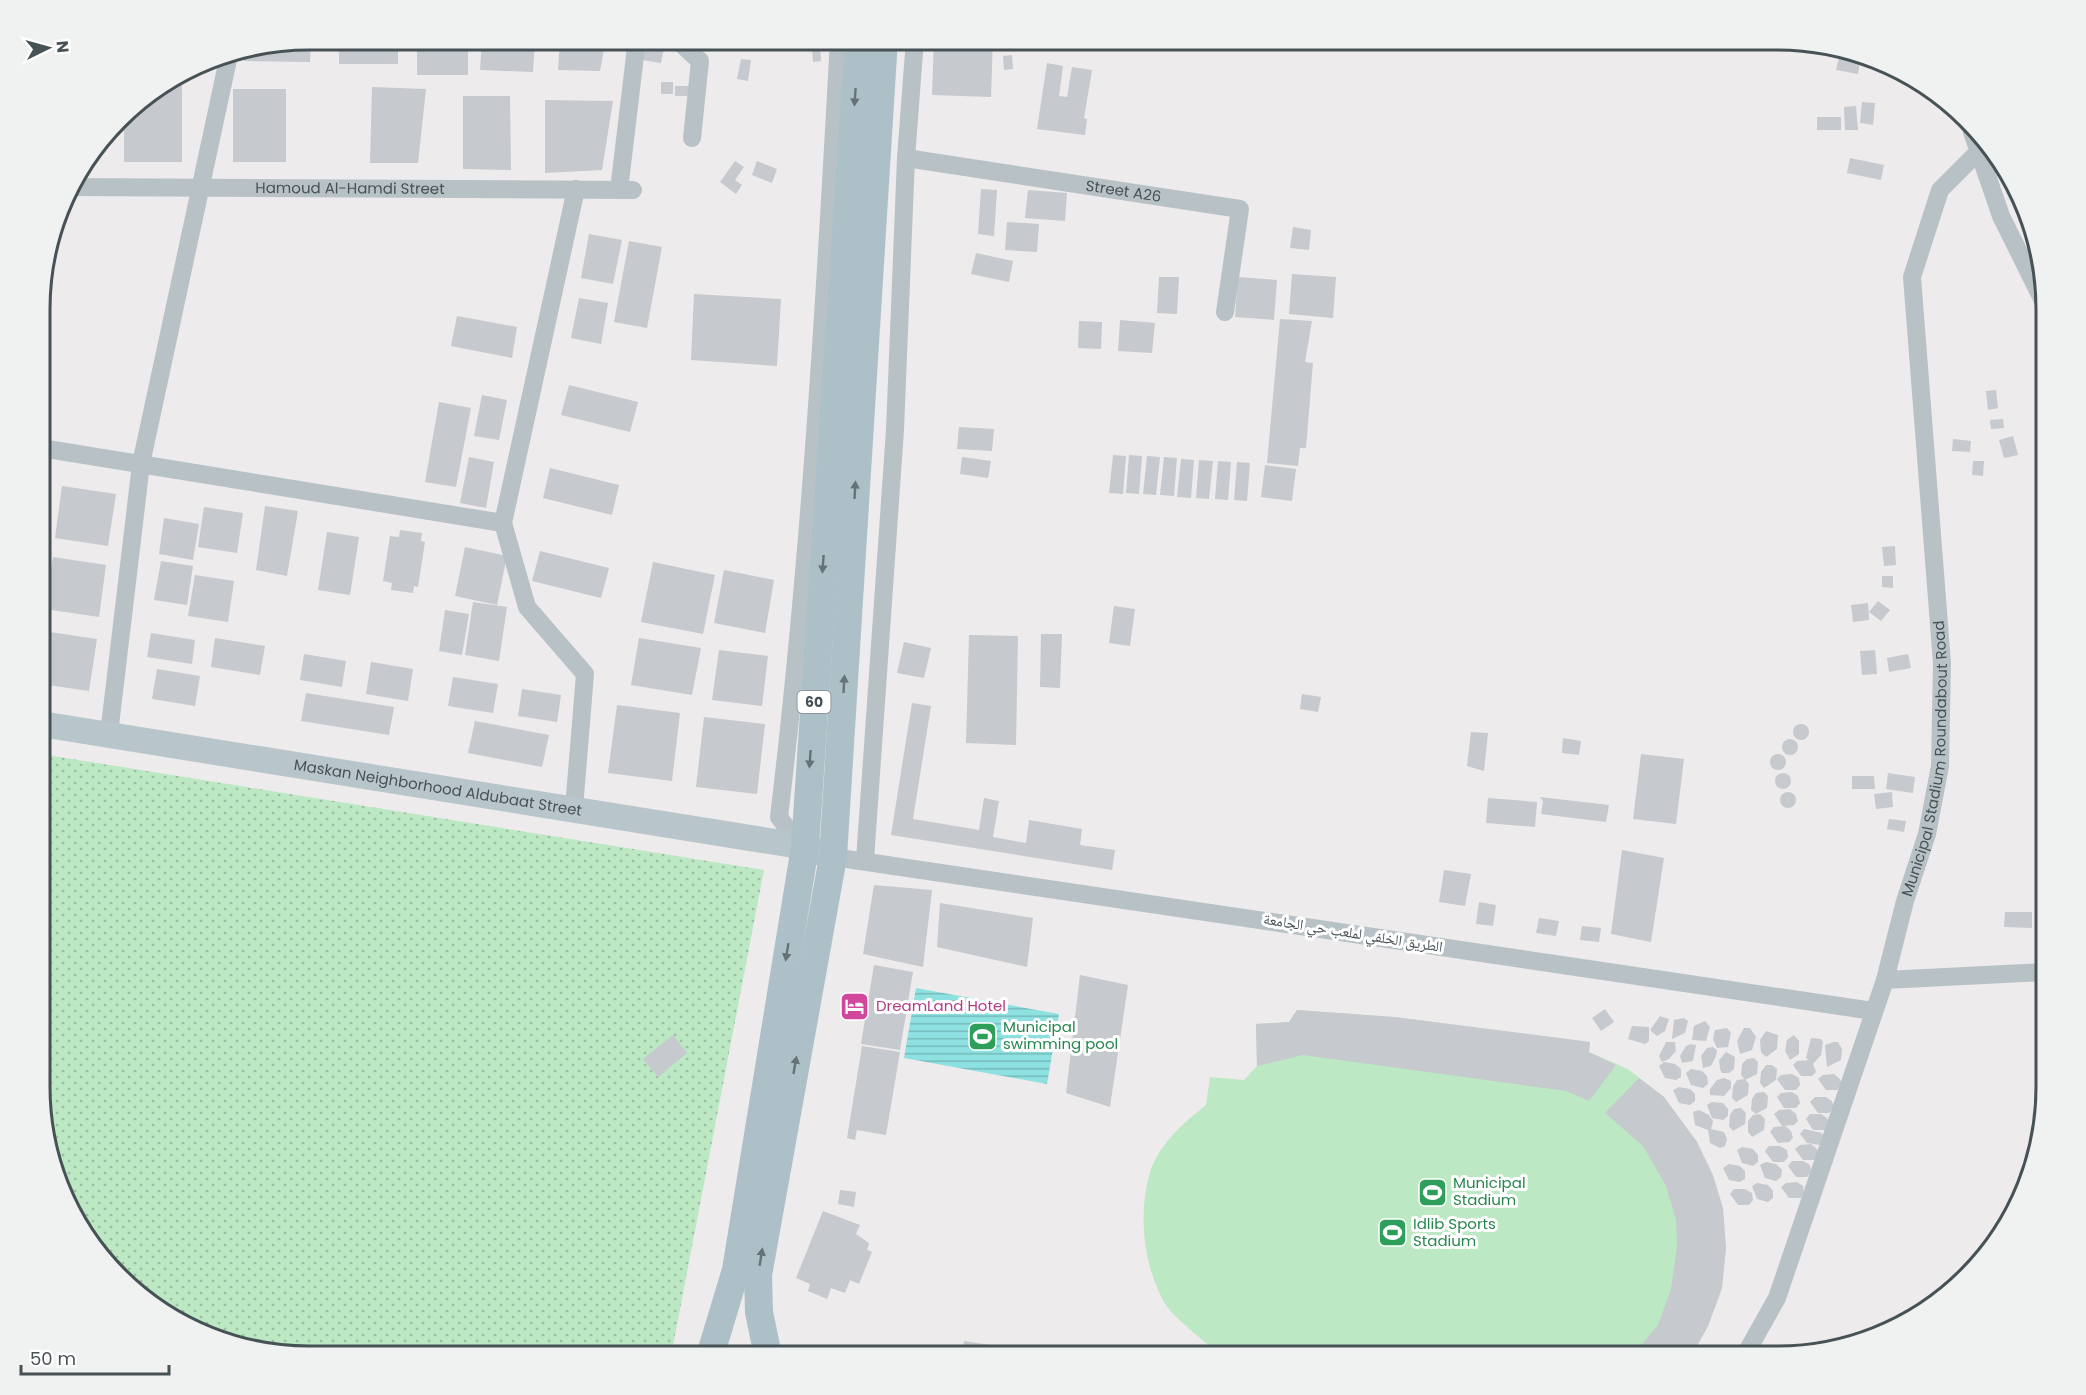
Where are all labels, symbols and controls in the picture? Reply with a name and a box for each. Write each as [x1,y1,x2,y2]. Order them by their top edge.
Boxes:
north arrow [18,18,78,78]
text: N [50,40,74,54]
one-way arrow [850,88,859,107]
street label: Street A26 [1084,175,1163,207]
street label: Hamoud Al-Hamdi Street [255,177,445,199]
one-way arrow [851,480,860,499]
one-way arrow [819,555,828,574]
street label: Municipal Stadium Roundabout Road [1896,620,1952,899]
one-way arrow [839,675,848,694]
road number: 60 [798,691,830,713]
one-way arrow [806,749,815,768]
street label: Maskan Neighborhood Aldubaat Street [292,754,584,821]
street label: الطريق الخلفي لملعب حي الجامعة [1262,908,1444,959]
one-way arrow [783,943,792,962]
hotel icon: DreamLand Hotel [839,990,871,1022]
place label: DreamLand Hotel [876,995,1006,1016]
place label: Municipal swimming pool [1003,1016,1118,1054]
sports icon: Municipal swimming pool [966,1020,998,1052]
one-way arrow [791,1055,800,1074]
place label: Municipal Stadium [1453,1172,1526,1210]
sports icon: Municipal Stadium [1416,1176,1448,1208]
place label: Idlib Sports Stadium [1413,1213,1496,1251]
sports icon: Idlib Sports Stadium [1376,1217,1408,1249]
one-way arrow [757,1247,766,1266]
scale bar [21,1338,170,1376]
text: 50 m [30,1346,76,1371]

